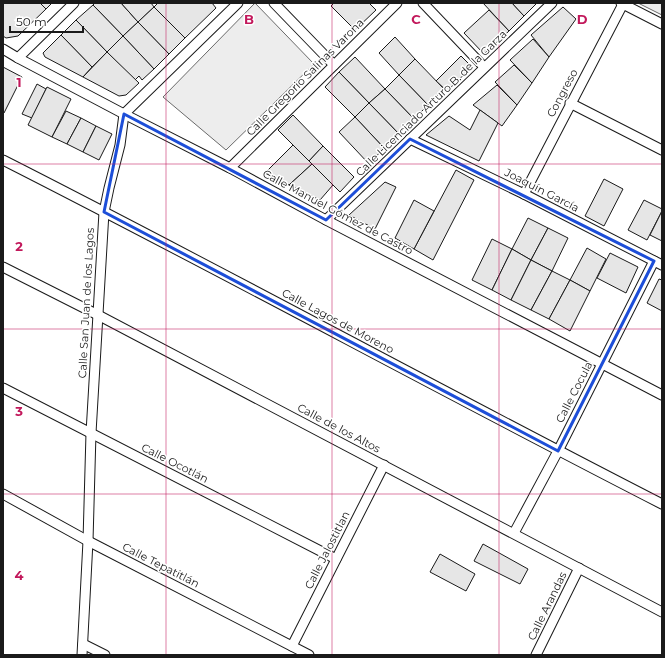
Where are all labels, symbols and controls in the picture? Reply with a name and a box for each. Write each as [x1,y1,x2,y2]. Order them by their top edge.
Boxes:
scale bar [10,8,83,34]
text: B [244,11,254,27]
text: C [411,11,421,27]
text: D [577,11,588,27]
text: 50 m [16,14,47,29]
street label: Calle Gregorio Salinas Varona [243,15,367,139]
street label: Calle Licenciado Arturo B. de la Garza [352,27,510,179]
street label: Congreso [543,66,581,120]
text: 1 [16,74,22,90]
street label: Joaquín García [501,165,582,215]
street label: Calle Manuel Gómez de Castro [260,166,416,258]
street label: Calle San Juan de los Lagos [75,227,97,379]
text: 2 [15,238,23,254]
street label: Calle Lagos de Moreno [280,285,397,357]
street label: Calle Cocula [553,359,595,425]
street label: Calle de los Altos [295,400,383,456]
text: 3 [14,403,23,419]
street label: Calle Ocotlán [139,440,211,486]
street label: Calle Jalostitlan [301,509,353,591]
street label: Calle Tepatitlán [120,540,202,590]
text: 4 [15,567,24,583]
street label: Calle Arandas [524,569,570,643]

